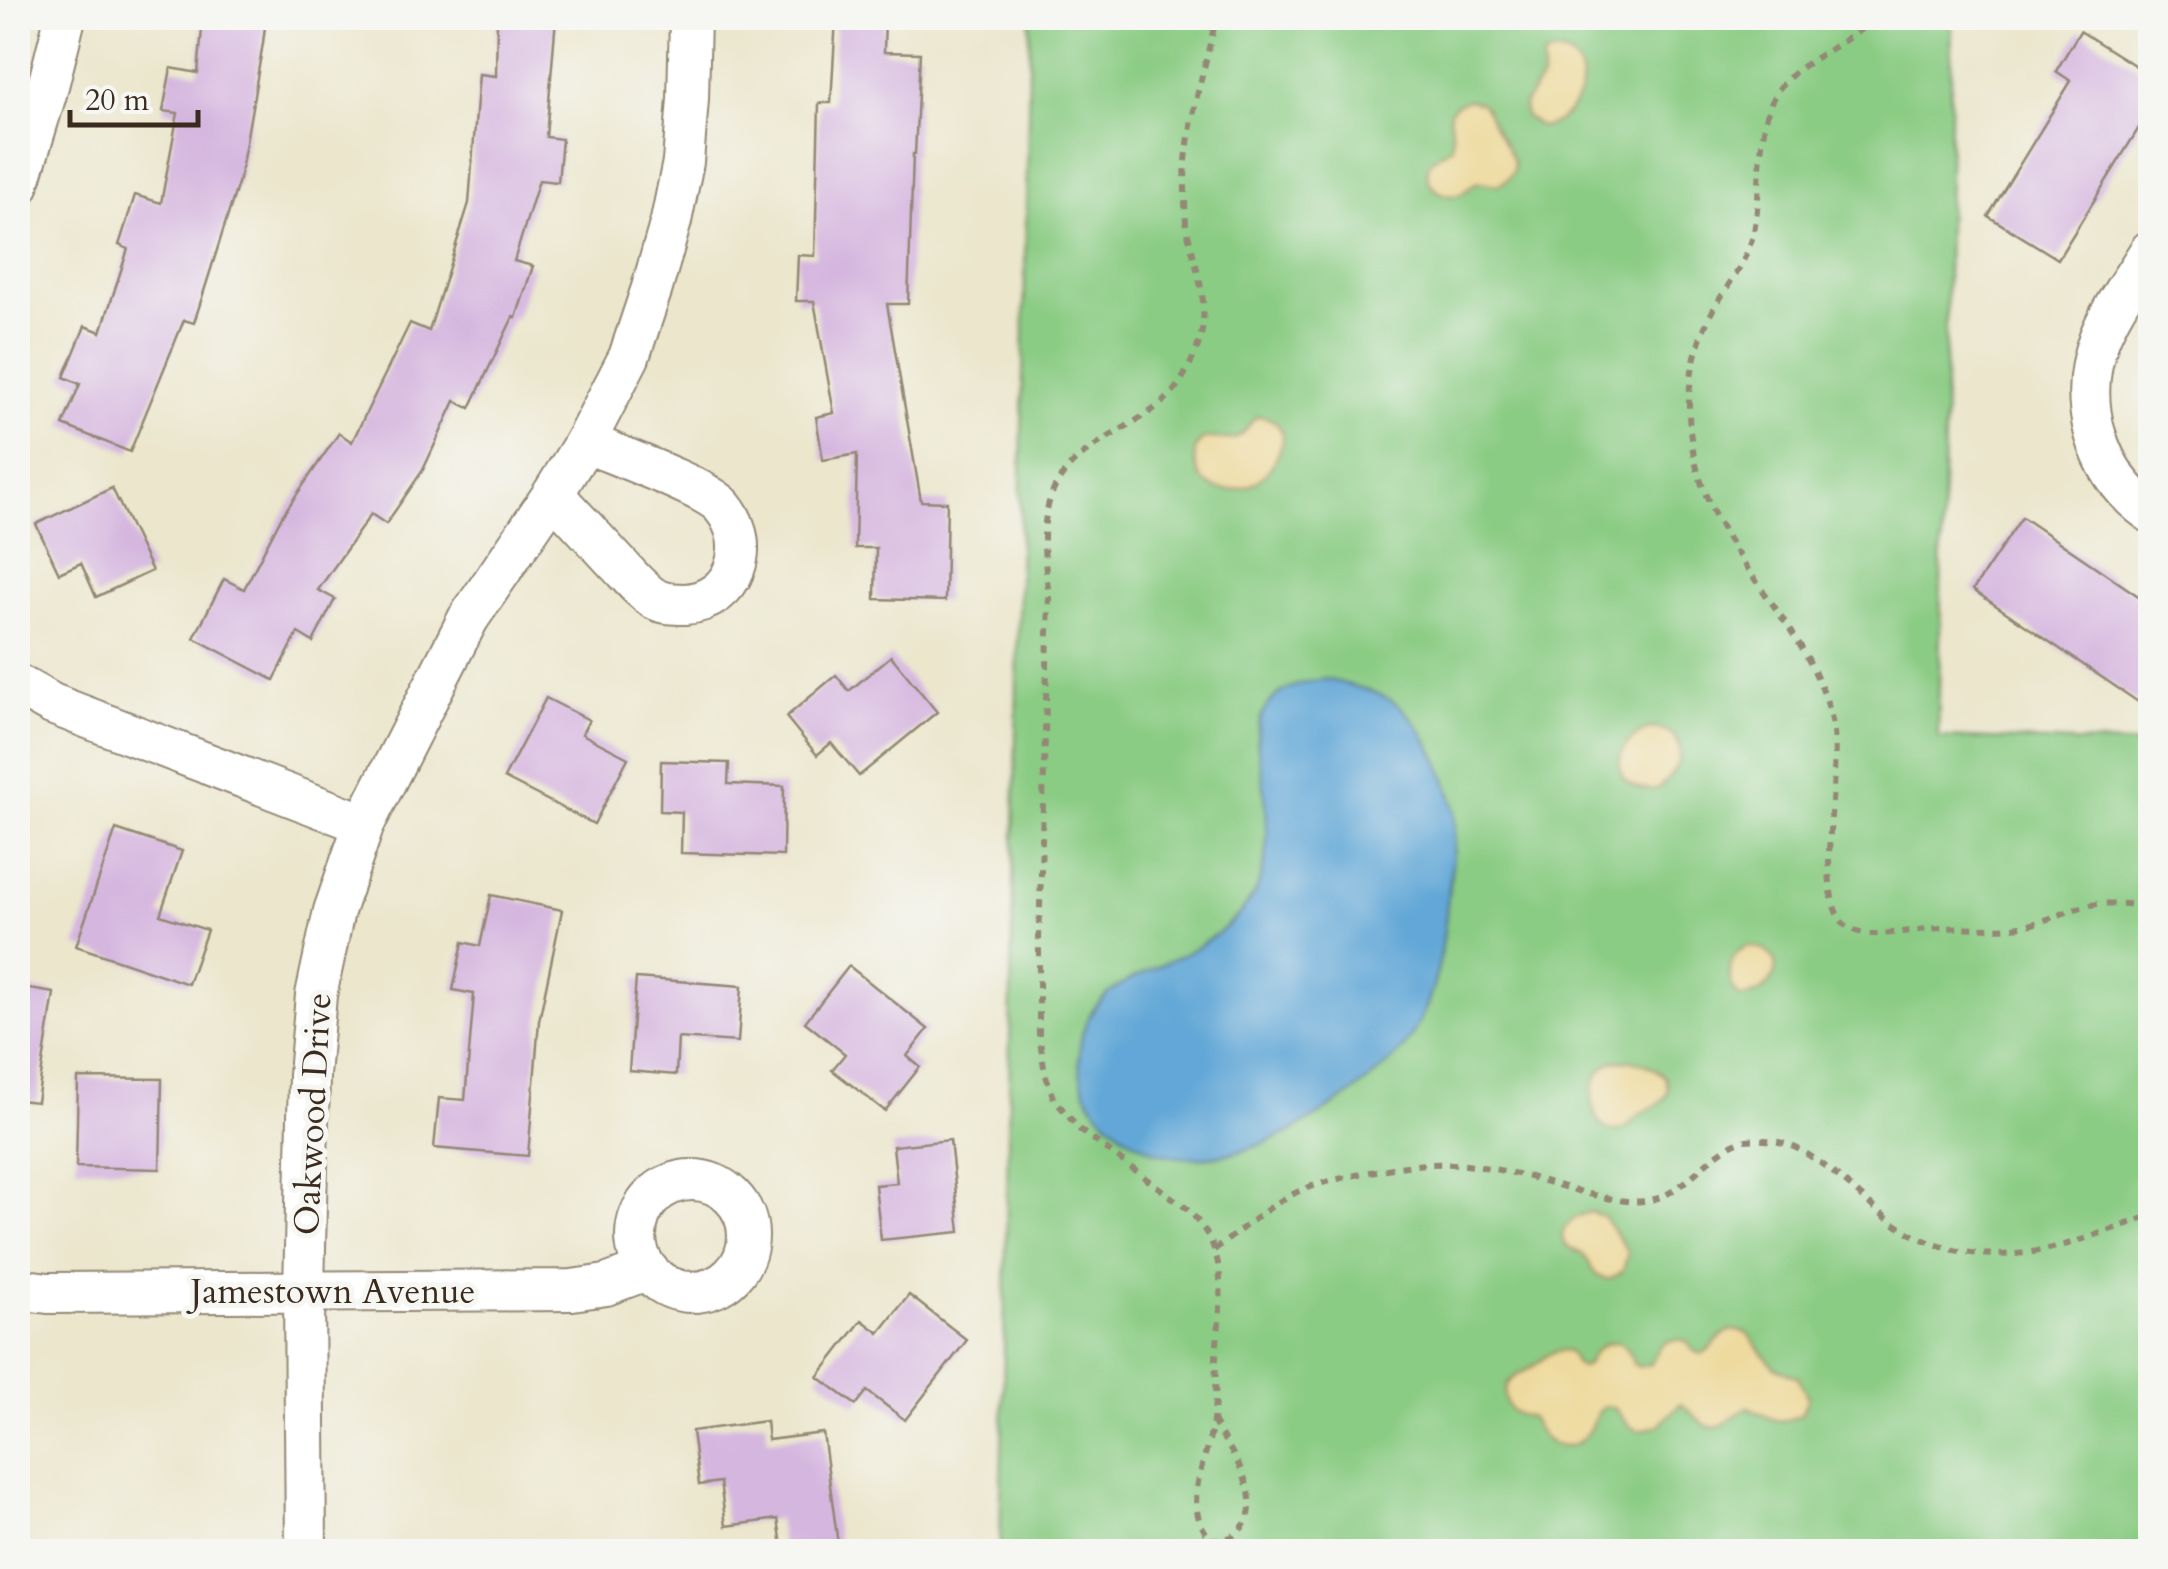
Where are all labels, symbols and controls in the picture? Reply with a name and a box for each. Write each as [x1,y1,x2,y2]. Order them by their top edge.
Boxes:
scale bar [70,65,198,127]
text: 20 m [85,80,150,121]
street label: Oakwood Drive [283,992,343,1236]
street label: Jamestown Avenue [186,1268,476,1316]

